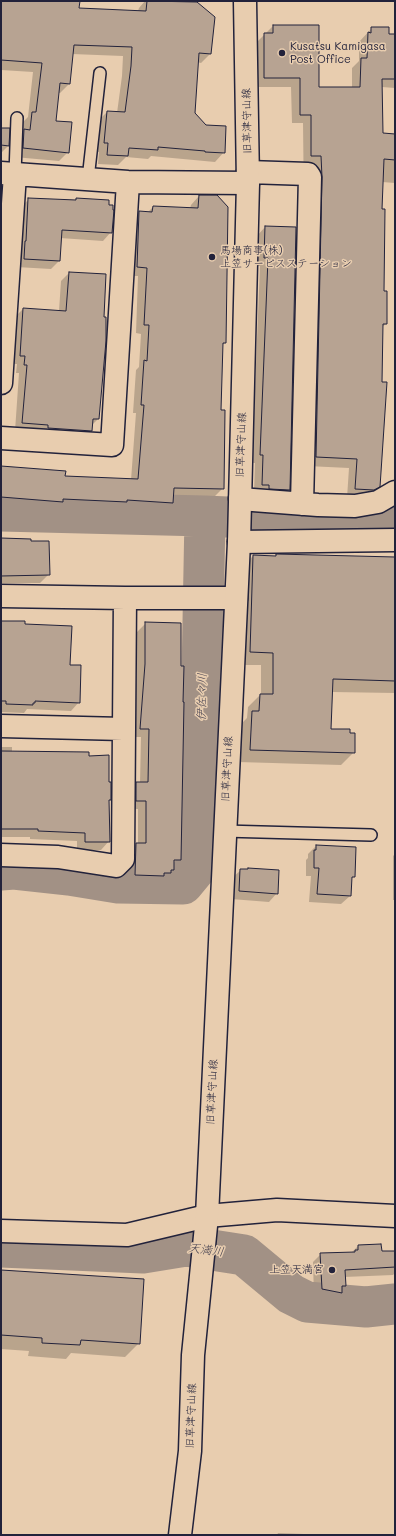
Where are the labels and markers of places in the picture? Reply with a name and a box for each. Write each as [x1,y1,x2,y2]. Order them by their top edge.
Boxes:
place label: Kusatsu Kamigasa Post Office [290,40,386,66]
marker: Kusatsu Kamigasa Post Office [277,48,287,58]
place label: 馬場商事(株) 上笠サービスステーション [220,244,352,270]
marker: 馬場商事(株) 上笠サービスステーション [207,252,217,262]
place label: 上笠天満宮 [269,1263,324,1277]
marker: 上笠天満宮 [327,1265,337,1275]

